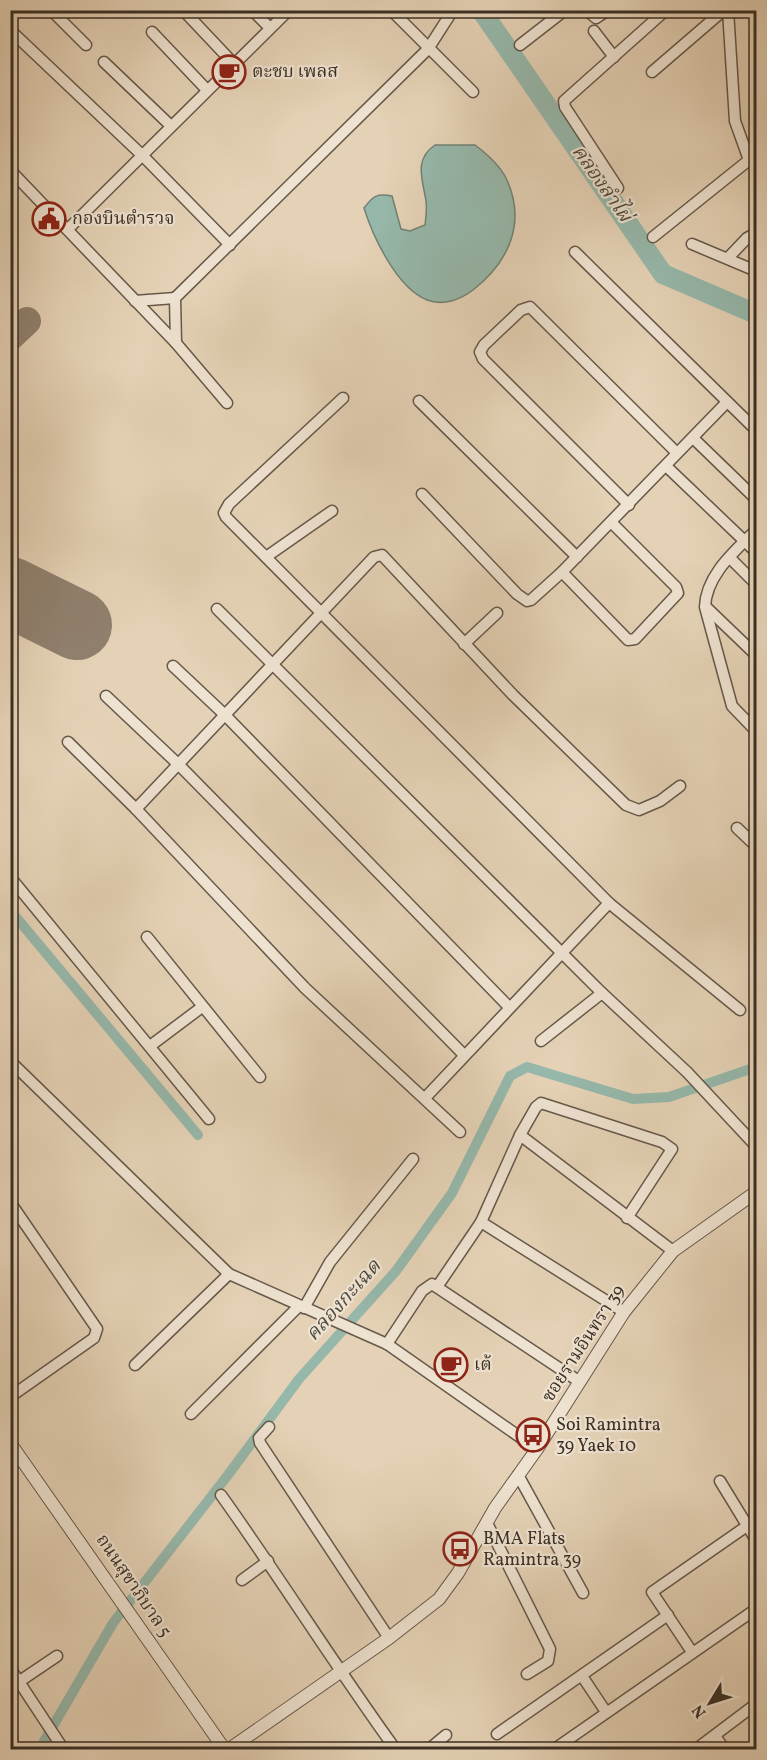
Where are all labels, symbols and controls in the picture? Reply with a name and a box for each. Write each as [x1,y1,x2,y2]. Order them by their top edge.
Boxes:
cafe icon: ตะชบ เพลส [211,54,247,90]
place label: ตะชบ เพลส [252,60,338,85]
water label: คลองลำไผ่ [564,139,641,231]
public building icon: กองบินตำรวจ [31,201,67,237]
place label: กองบินตำรวจ [72,207,175,232]
water label: คลองกะเฉด [300,1253,389,1348]
street label: ซอยรามอินทรา 39 [537,1280,631,1408]
cafe icon: เต้ [433,1347,469,1383]
place label: เต้ [474,1353,492,1378]
place label: Soi Ramintra 39 Yaek 10 [556,1413,661,1459]
bus stop icon: Soi Ramintra 39 Yaek 10 [515,1417,551,1453]
place label: BMA Flats Ramintra 39 [483,1527,581,1573]
street label: ถนนสุขาภิบาล 5 [89,1529,177,1643]
bus stop icon: BMA Flats Ramintra 39 [442,1531,478,1567]
north arrow [680,1673,740,1733]
text: N [687,1699,712,1722]

